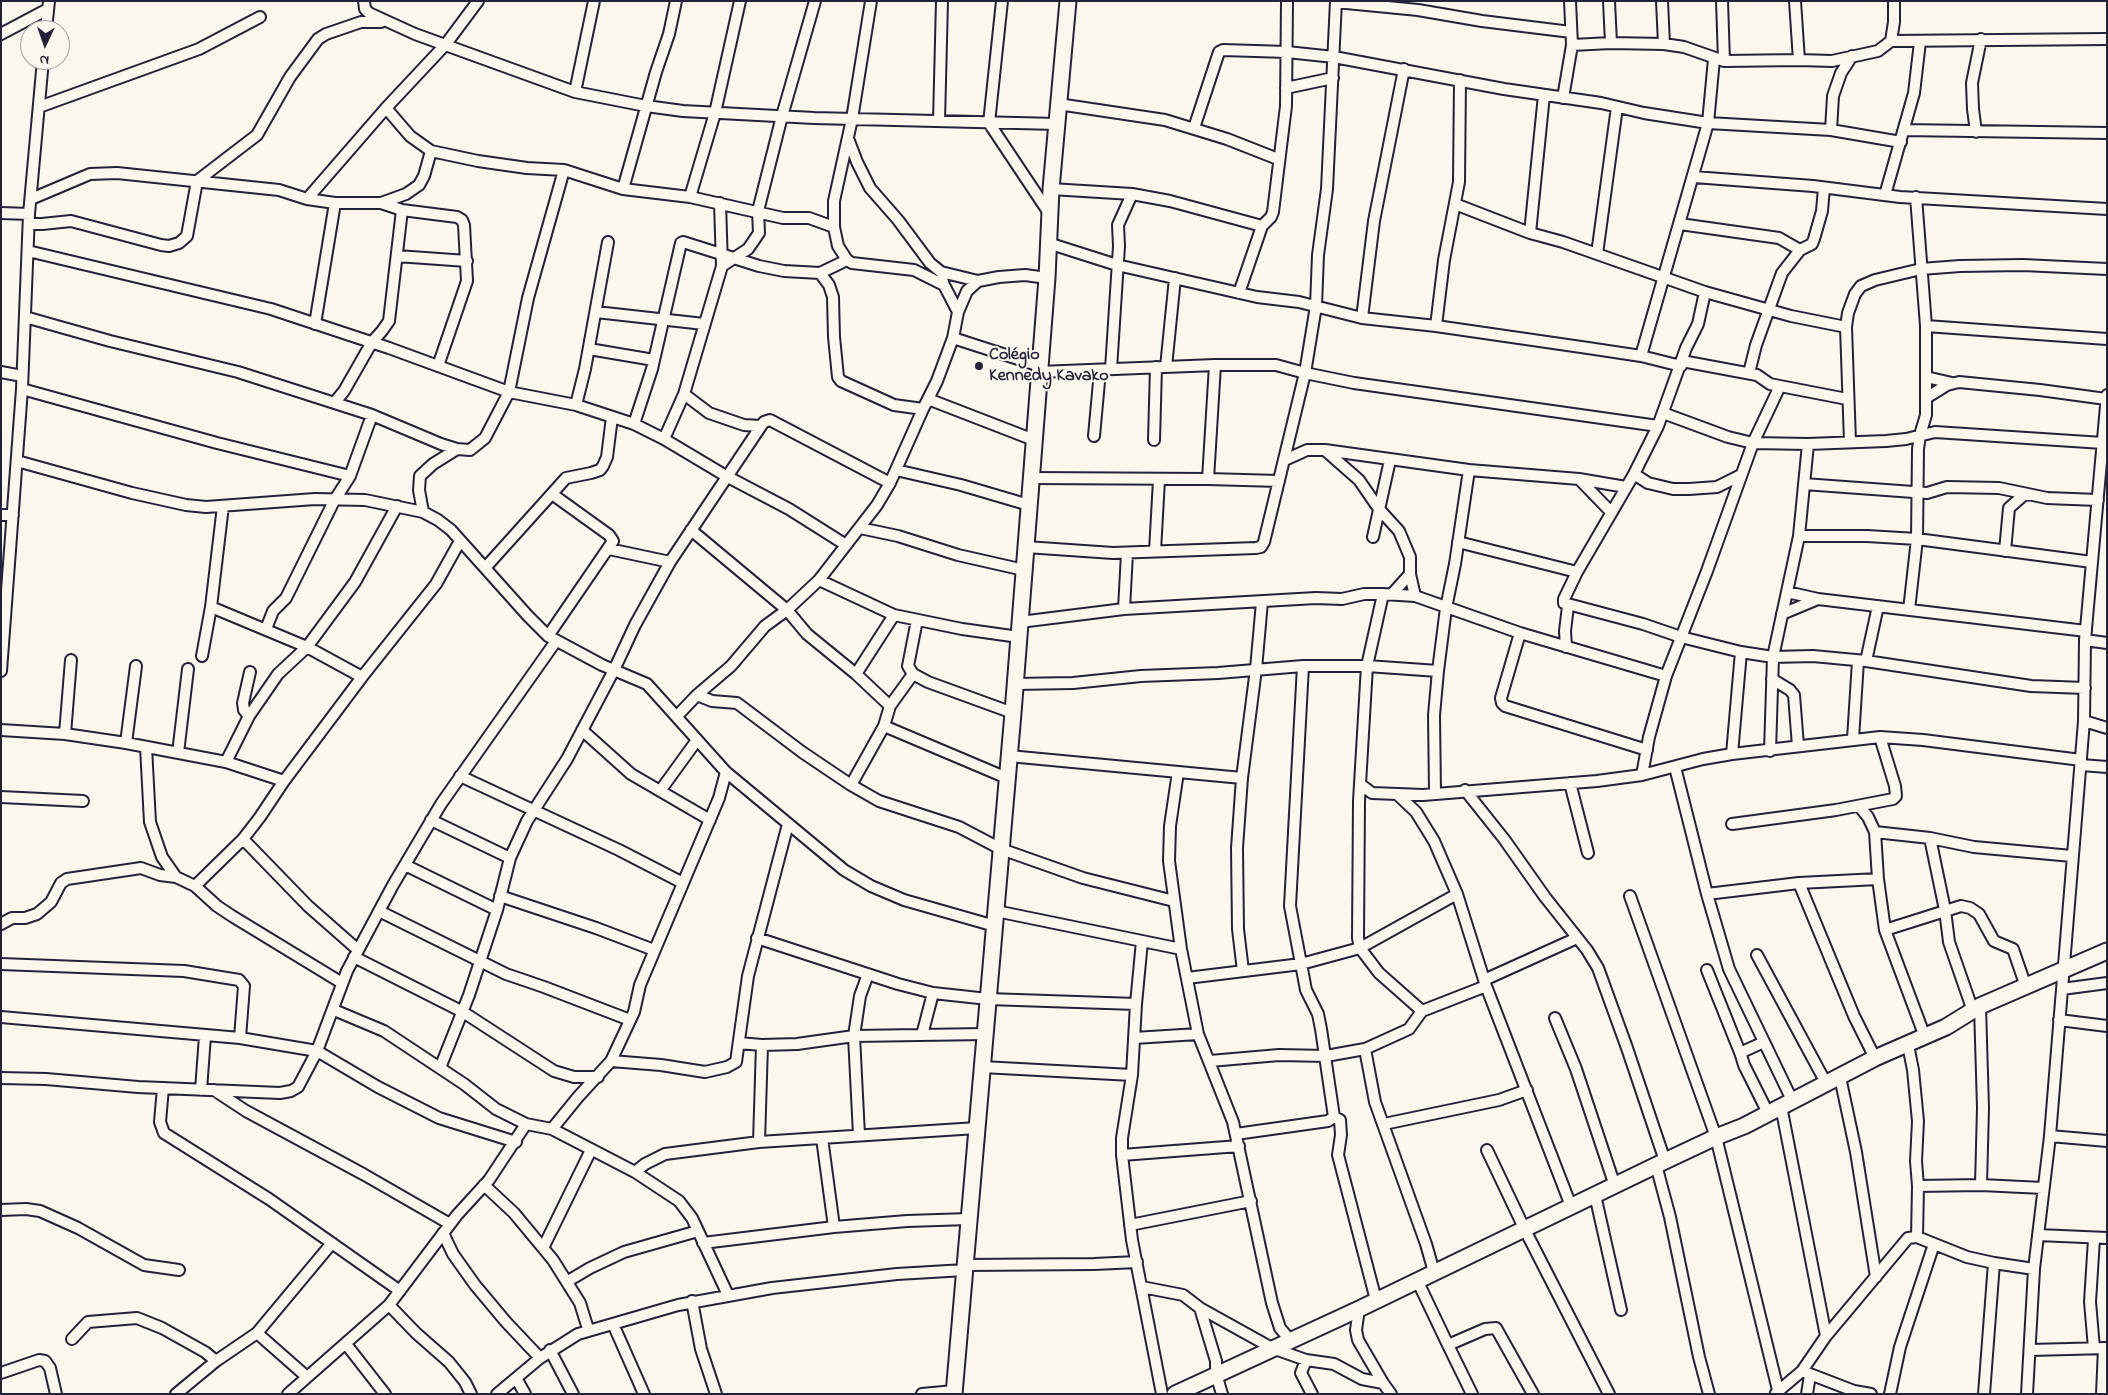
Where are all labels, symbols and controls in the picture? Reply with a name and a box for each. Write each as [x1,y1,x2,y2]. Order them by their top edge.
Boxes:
north arrow [20,20,70,70]
text: N [39,49,50,70]
place label: Colégio Kennedy Kavako [989,345,1109,388]
marker: Colégio Kennedy Kavako [973,360,985,372]

